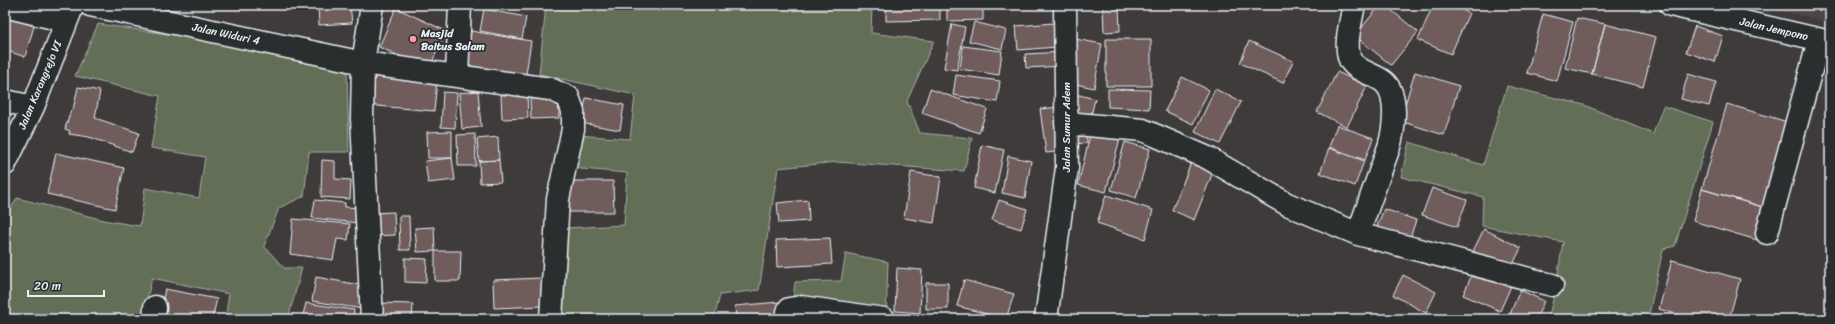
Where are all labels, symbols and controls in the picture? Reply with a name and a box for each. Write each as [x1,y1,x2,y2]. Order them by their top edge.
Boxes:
street label: Jalan Jempono [1737,12,1811,46]
street label: Jalan Widuri 4 [189,17,262,50]
place label: Masjid Baitus Salam [420,24,485,56]
marker: Masjid Baitus Salam [408,34,418,44]
street label: Jalan Karangrejo VI [12,37,68,133]
street label: Jalan Sumur Adem [1057,82,1076,173]
scale bar [28,272,104,298]
text: 20 m [34,275,61,297]

